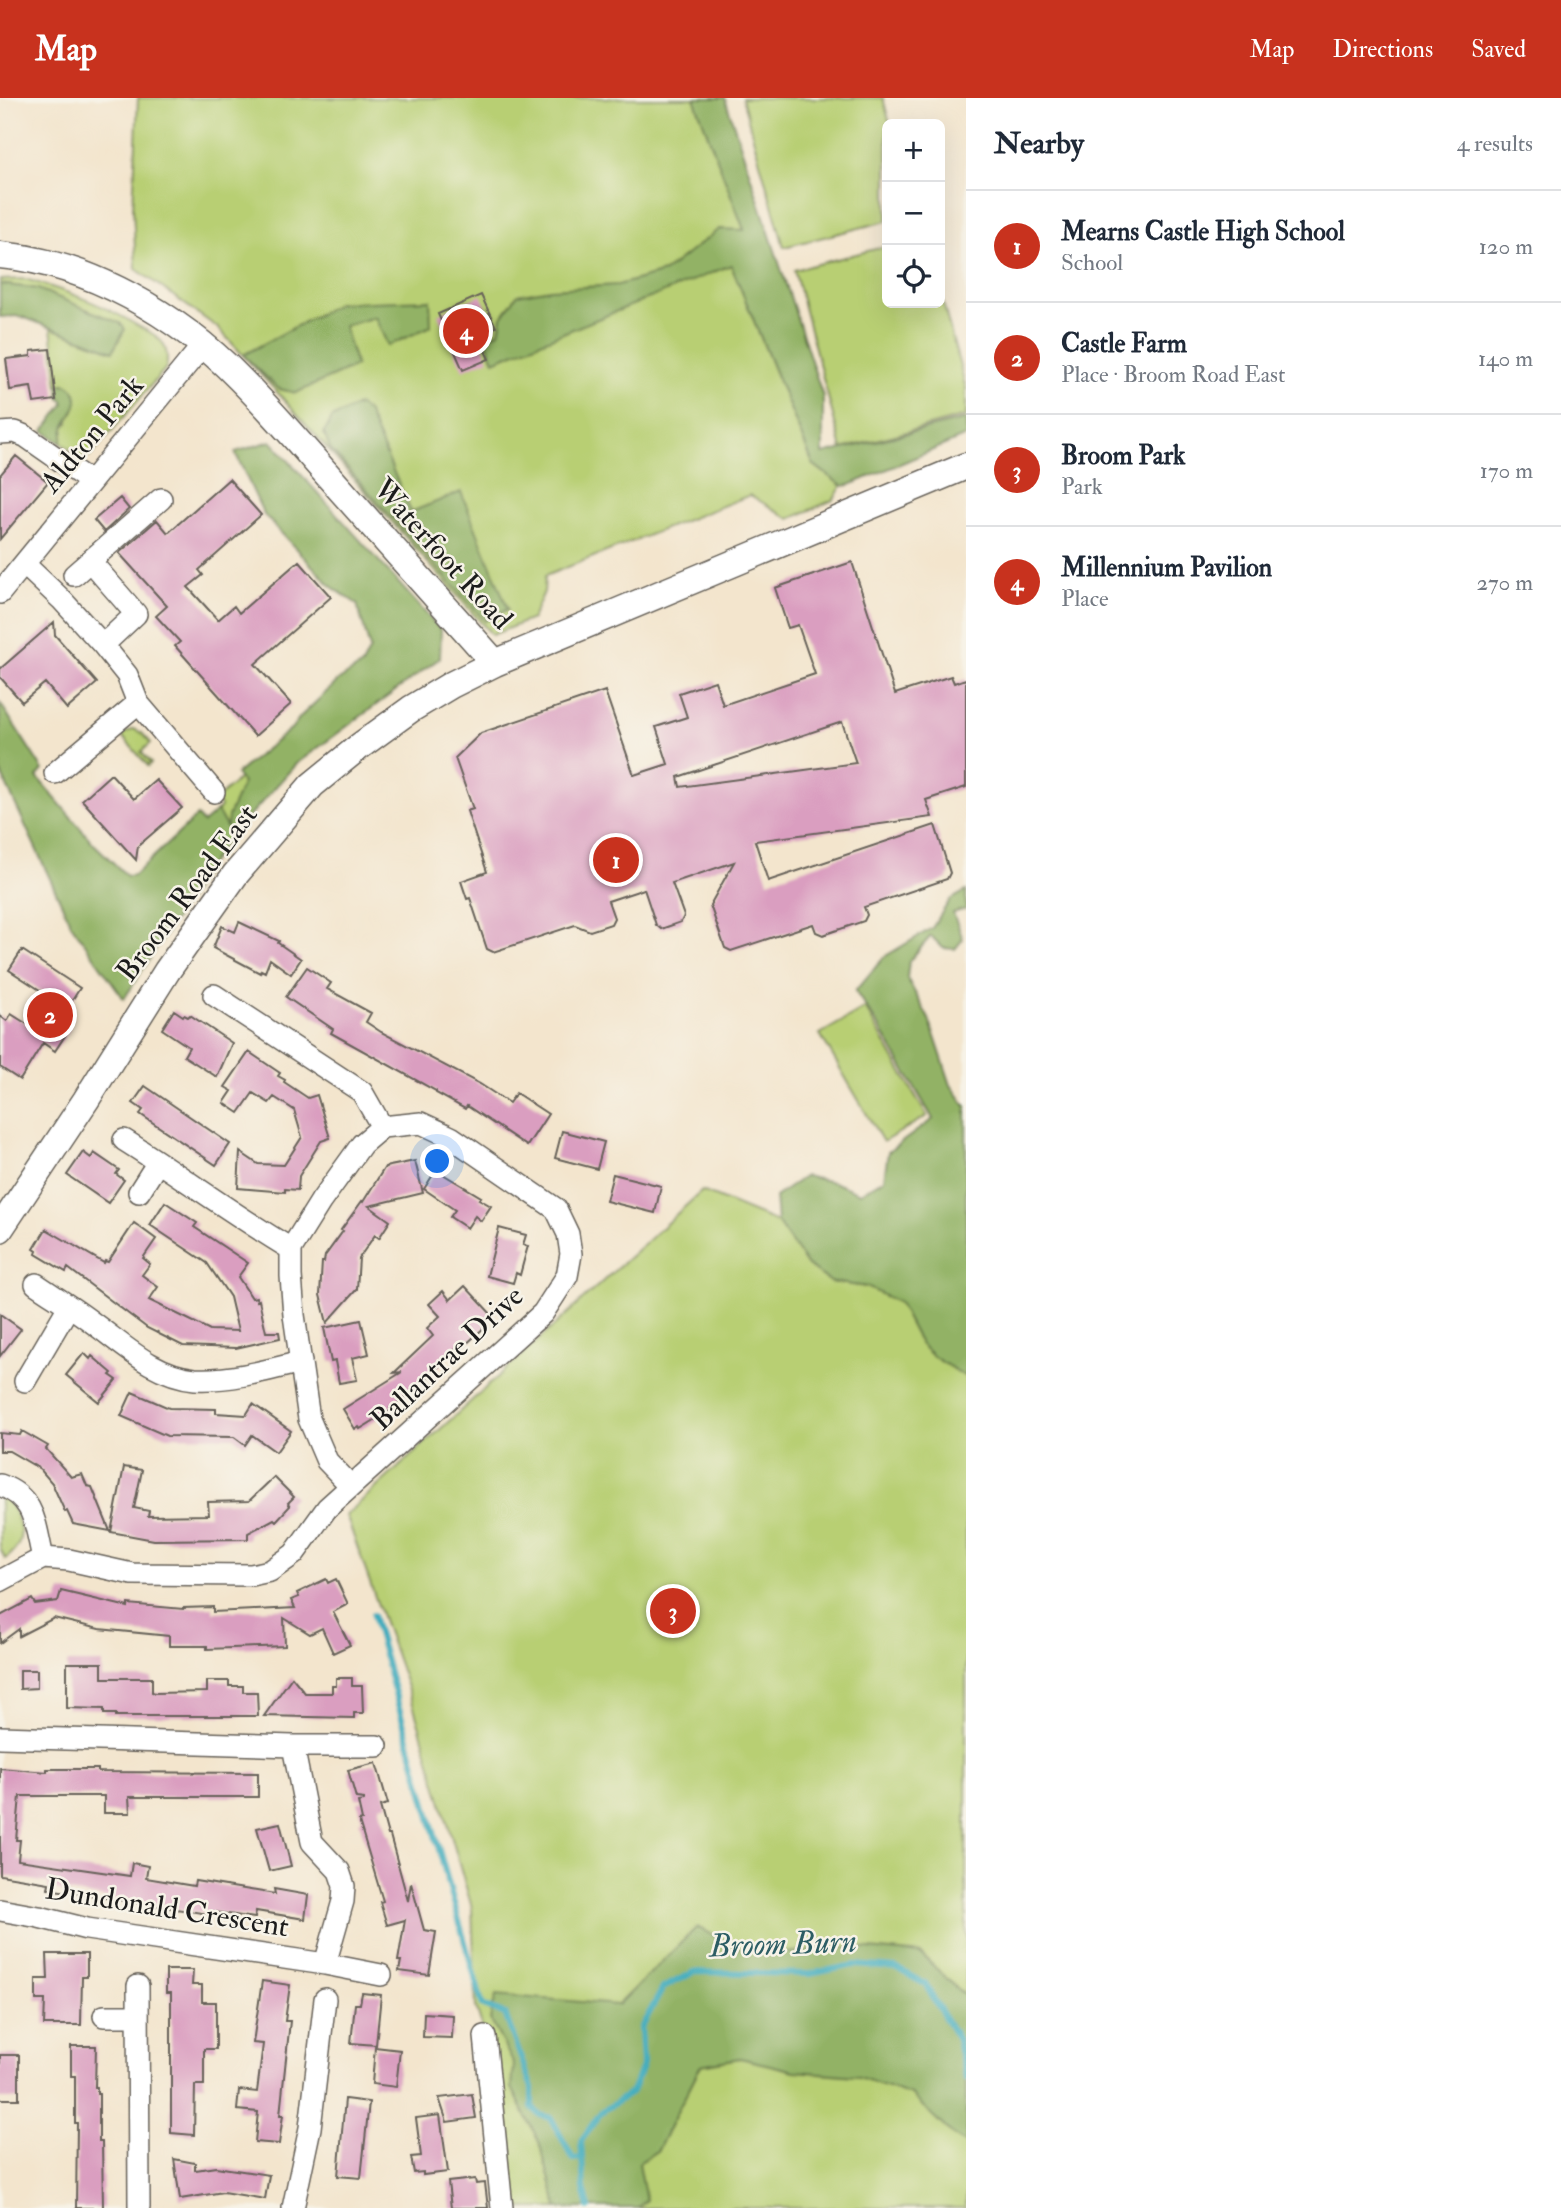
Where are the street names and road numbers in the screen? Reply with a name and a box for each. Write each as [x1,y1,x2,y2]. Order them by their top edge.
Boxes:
street label: Aldton Park [32,368,152,501]
street label: Waterfoot Road [365,470,521,637]
street label: Broom Road East [108,797,266,989]
street label: Ballantrae Drive [363,1278,531,1438]
street label: Dundonald Crescent [42,1870,292,1946]

